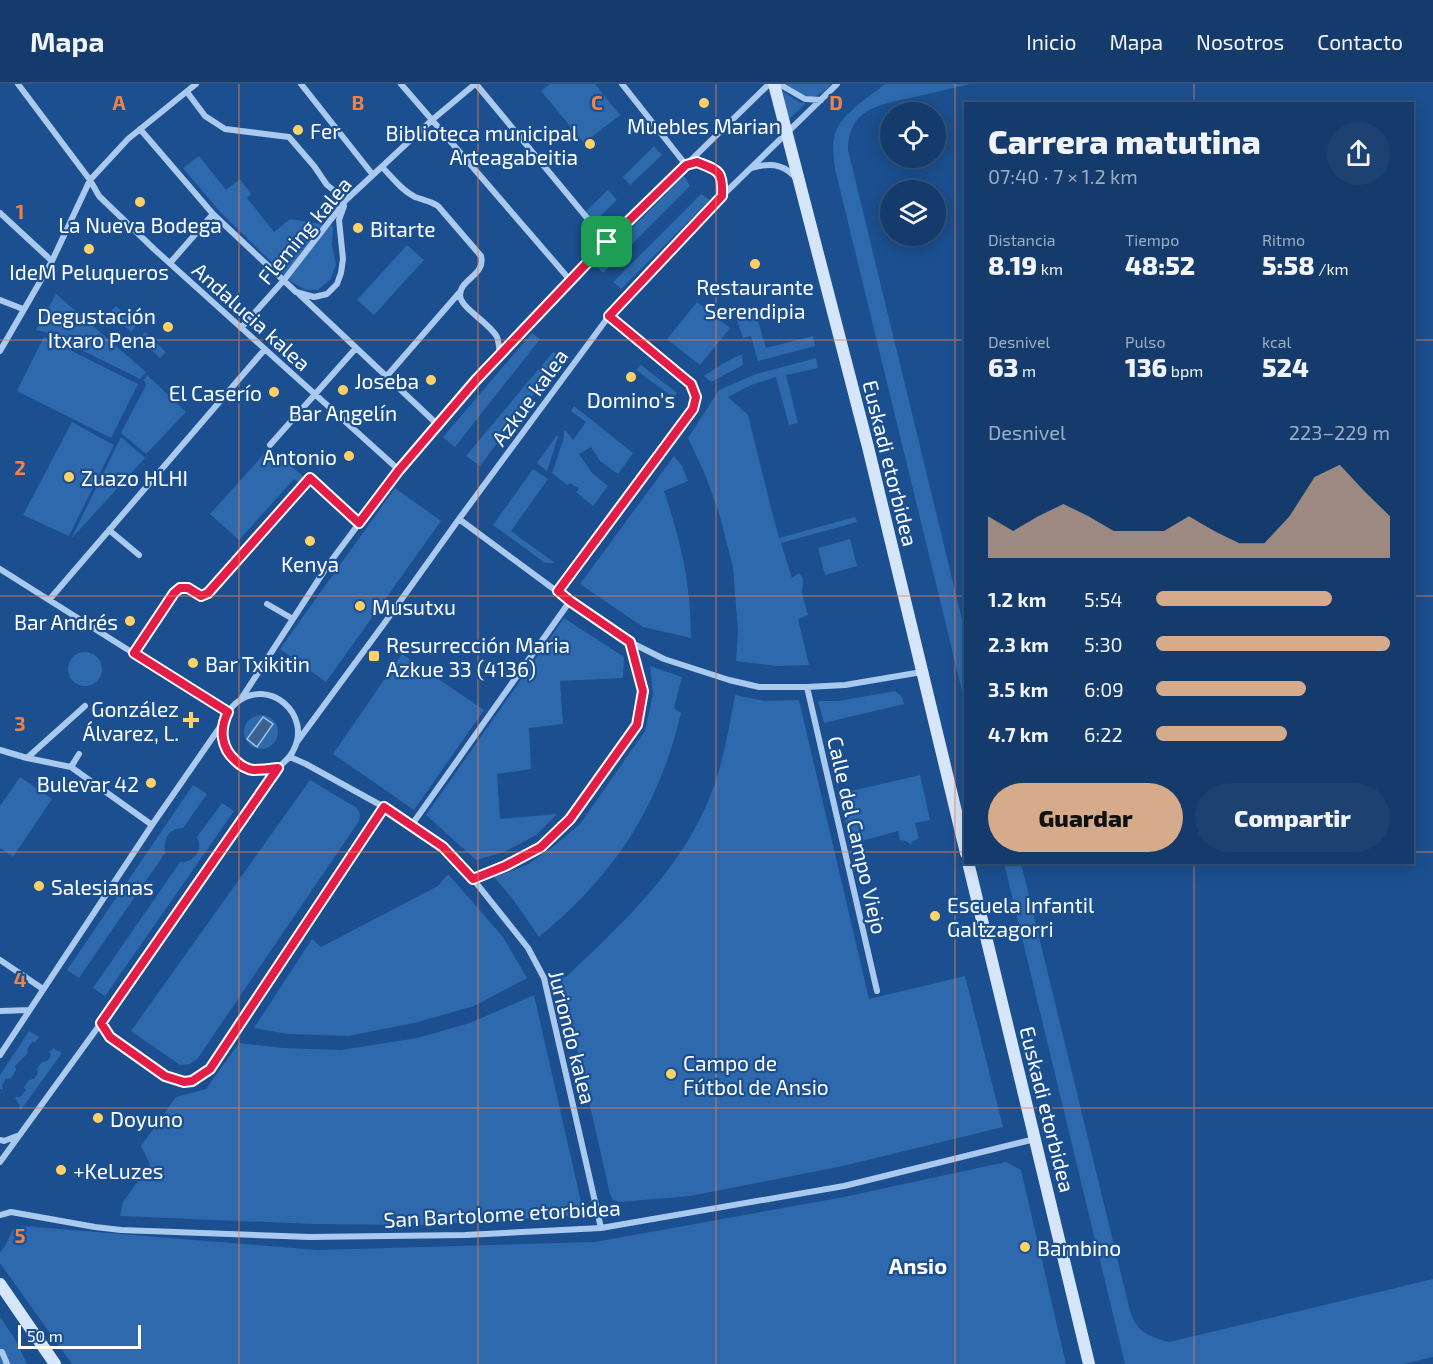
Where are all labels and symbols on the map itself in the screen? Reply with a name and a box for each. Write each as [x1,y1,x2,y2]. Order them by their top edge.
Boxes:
text: A [112,90,126,114]
text: B [352,90,364,114]
text: C [591,90,603,114]
text: D [829,90,843,114]
marker: Muebles Marian [697,96,711,110]
place label: Muebles Marian [627,113,781,138]
place label: Fer [310,118,341,143]
place label: Biblioteca municipal Arteagabeitia [385,120,579,169]
marker: Fer [291,123,305,137]
marker: Biblioteca municipal Arteagabeitia [583,137,597,151]
street label: Fleming kalea [252,171,356,289]
marker: La Nueva Bodega [133,195,147,209]
text: 1 [16,199,24,223]
place label: La Nueva Bodega [58,212,222,237]
place label: Bitarte [370,216,435,241]
pin [581,216,632,267]
marker: Bitarte [351,221,365,235]
marker: IdeM Peluqueros [82,242,96,256]
street label: Andalucia kalea [188,257,316,375]
marker: Restaurante Serendipia [748,257,762,271]
place label: IdeM Peluqueros [9,259,169,284]
place label: Restaurante Serendipia [696,274,814,323]
place label: Degustación Itxaro Pena [37,303,156,352]
marker: Degustación Itxaro Pena [161,320,175,334]
street label: Azkue kalea [485,344,573,450]
place label: Joseba [354,368,419,393]
marker: Domino's [624,370,638,384]
marker: Joseba [424,373,438,387]
street label: Euskadi etorbidea [858,377,924,549]
place label: El Caserío [169,380,262,405]
marker: Bar Angelín [336,383,350,397]
marker: El Caserío [267,385,281,399]
place label: Domino's [587,387,675,412]
place label: Bar Angelín [289,400,397,425]
place label: Antonio [262,444,337,469]
marker: Antonio [342,449,356,463]
text: 2 [14,455,26,479]
place label: Zuazo HLHI [81,465,188,490]
marker: Zuazo HLHI [62,470,76,484]
marker: Kenya [303,534,317,548]
place label: Kenya [281,551,339,576]
place label: Musutxu [372,594,456,619]
marker: Musutxu [353,599,367,613]
place label: Bar Andrés [14,609,118,634]
marker: Bar Andrés [123,614,137,628]
place label: Resurrección Maria Azkue 33 (4136) [386,632,570,681]
marker: Resurrección Maria Azkue 33 (4136) [367,649,381,663]
place label: Bar Txikitin [205,651,310,676]
marker: Bar Txikitin [186,656,200,670]
place label: González Álvarez, L. [82,696,179,745]
text: 3 [14,711,26,735]
marker: González Álvarez, L. [184,713,198,727]
street label: Calle del Campo Viejo [822,734,893,937]
place label: Bulevar 42 [37,771,139,796]
marker: Bulevar 42 [144,776,158,790]
place label: Salesianas [51,874,154,899]
marker: Salesianas [32,879,46,893]
place label: Escuela Infantil Galtzagorri [947,892,1095,941]
marker: Escuela Infantil Galtzagorri [928,909,942,923]
text: 4 [14,967,27,991]
street label: Juriondo kalea [544,968,602,1106]
street label: Euskadi etorbidea [1015,1023,1081,1195]
place label: Campo de Fútbol de Ansio [683,1050,829,1099]
marker: Campo de Fútbol de Ansio [664,1067,678,1081]
place label: Doyuno [110,1106,183,1131]
marker: Doyuno [91,1111,105,1125]
place label: +KeLuzes [73,1158,163,1183]
marker: +KeLuzes [54,1163,68,1177]
street label: San Bartolome etorbidea [383,1194,621,1232]
text: 5 [14,1223,26,1247]
place label: Bambino [1037,1235,1121,1260]
marker: Bambino [1018,1240,1032,1254]
district label: Ansio [889,1252,947,1278]
scale bar [18,1322,141,1350]

